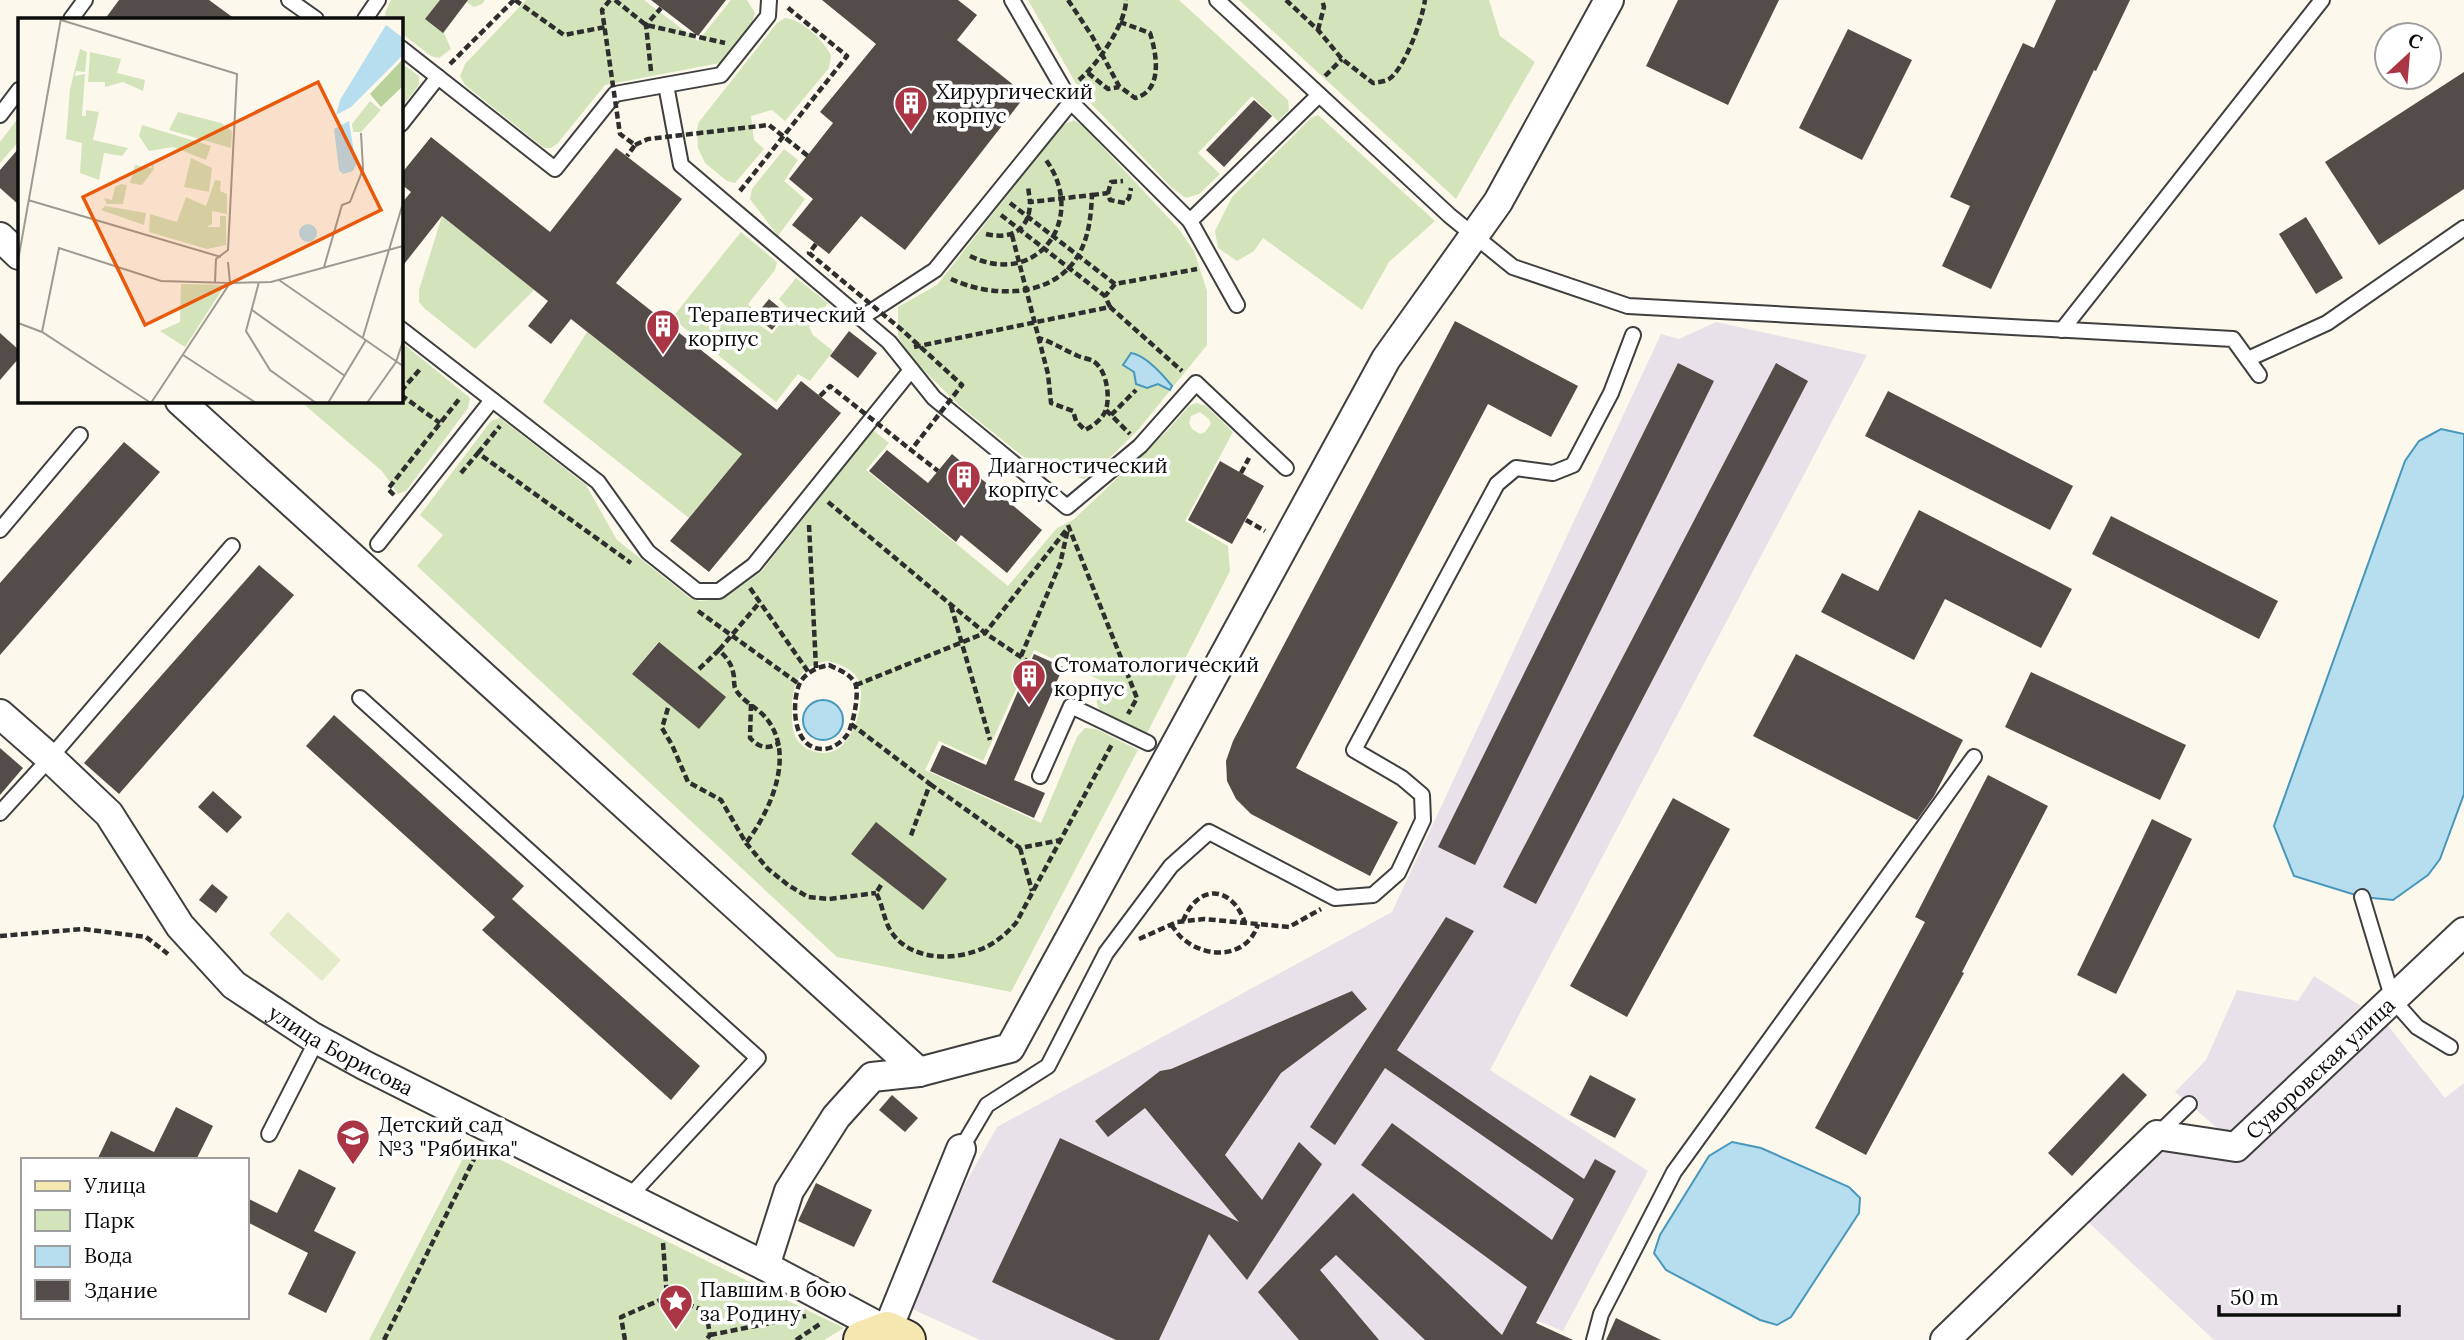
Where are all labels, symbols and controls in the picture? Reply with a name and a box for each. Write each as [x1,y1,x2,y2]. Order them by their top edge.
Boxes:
inset map [18,18,402,402]
north arrow [2373,21,2443,91]
text: С [2404,27,2427,54]
place label: Хирургический корпус [936,78,1093,129]
building icon: Хирургический корпус [892,84,930,133]
place label: Терапевтический корпус [688,301,866,352]
building icon: Терапевтический корпус [644,307,682,356]
place label: Диагностический корпус [988,452,1168,503]
building icon: Диагностический корпус [945,458,983,507]
place label: Стоматологический корпус [1054,651,1259,702]
building icon: Стоматологический корпус [1010,657,1048,706]
street label: Суворовская улица [2239,991,2400,1145]
street label: улица Борисова [264,998,418,1101]
place label: Детский сад №3 "Рябинка" [378,1111,518,1162]
school or university icon: Детский сад №3 "Рябинка" [334,1117,372,1166]
legend [21,1158,248,1319]
text: Улица [83,1172,146,1199]
text: Парк [84,1207,135,1234]
text: Вода [84,1242,133,1269]
scale bar [2219,1274,2399,1318]
place label: Павшим в бою за Родину [700,1276,846,1327]
text: Здание [84,1277,158,1304]
place icon: Павшим в бою за Родину [657,1282,695,1331]
text: 50 m [2230,1284,2279,1311]

